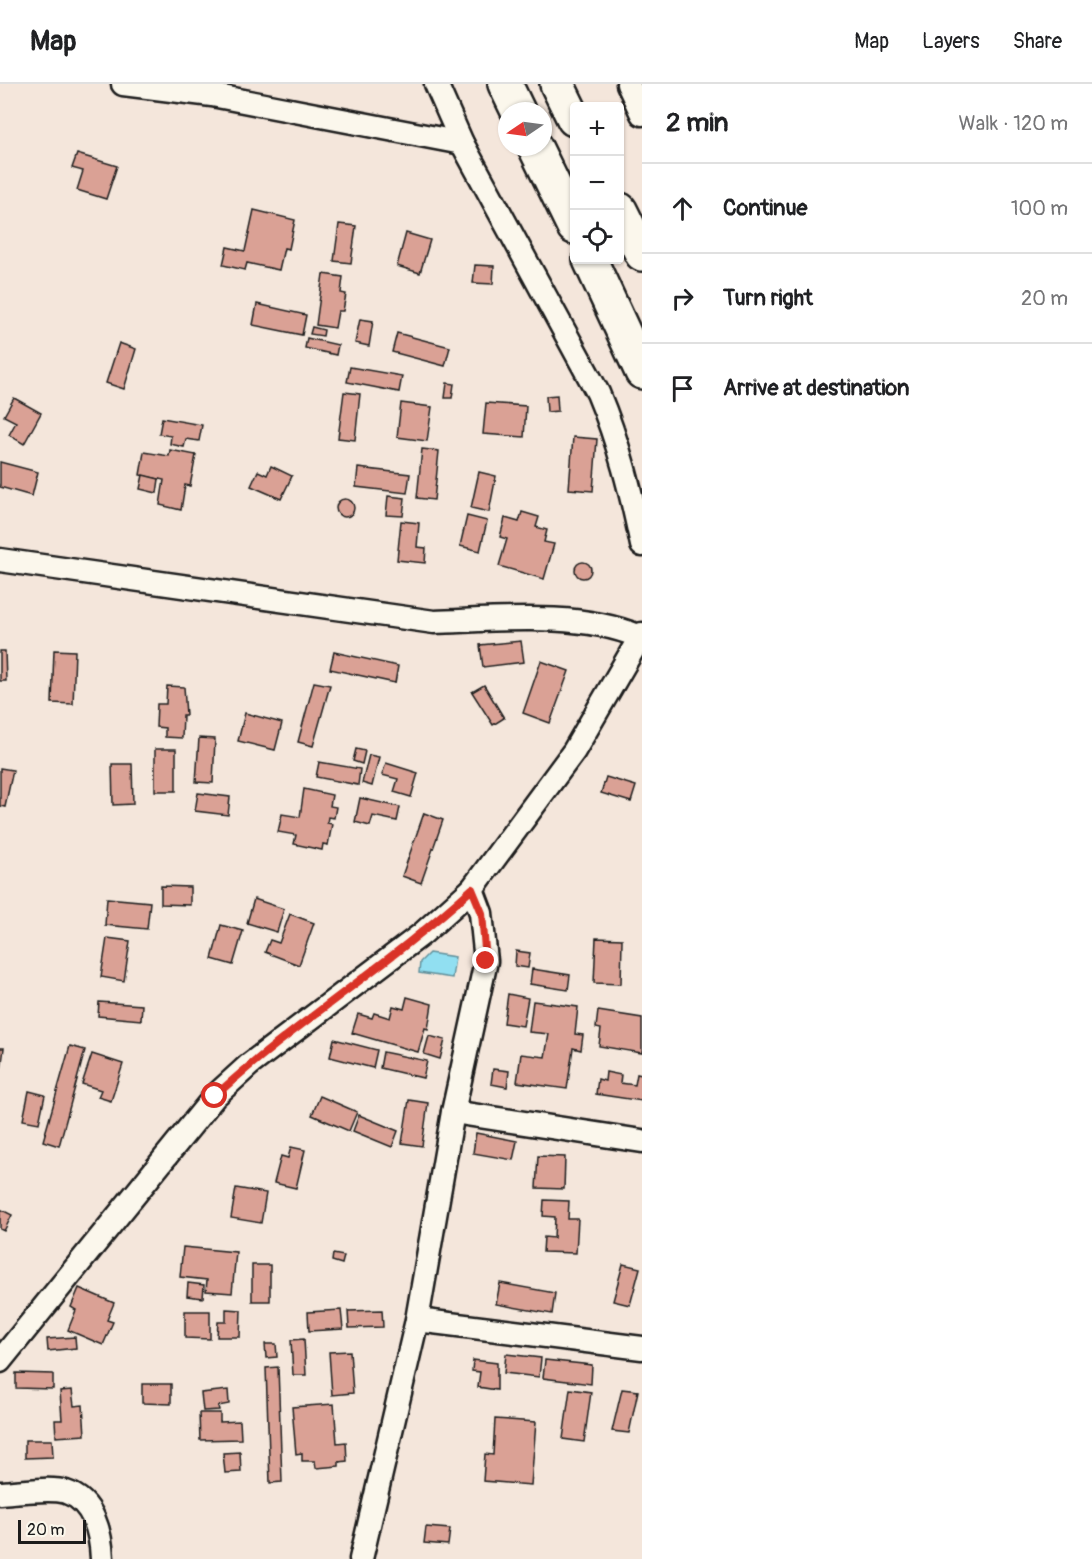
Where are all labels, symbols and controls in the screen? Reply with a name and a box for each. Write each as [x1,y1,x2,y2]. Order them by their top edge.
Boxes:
text: Map [30,24,76,59]
text: Map [854,28,889,55]
text: Layers [922,28,980,55]
text: Share [1013,28,1062,55]
north arrow [498,102,552,156]
map controls [570,102,624,264]
button: + [570,102,624,156]
text: 2 min [666,107,728,139]
text: Walk · 120 m [959,111,1068,136]
button: − [570,156,624,210]
icon: ahead [666,192,699,225]
text: Continue [723,194,807,222]
text: 100 m [1011,196,1068,221]
button: locate [570,210,624,264]
icon: right [666,282,699,315]
text: Turn right [723,284,813,312]
text: 20 m [1021,286,1068,311]
icon: arrive [666,372,699,405]
text: Arrive at destination [723,374,909,402]
route end [472,947,498,973]
route start [201,1082,227,1108]
scale bar [18,1517,86,1544]
text: 20 m [27,1520,65,1540]

